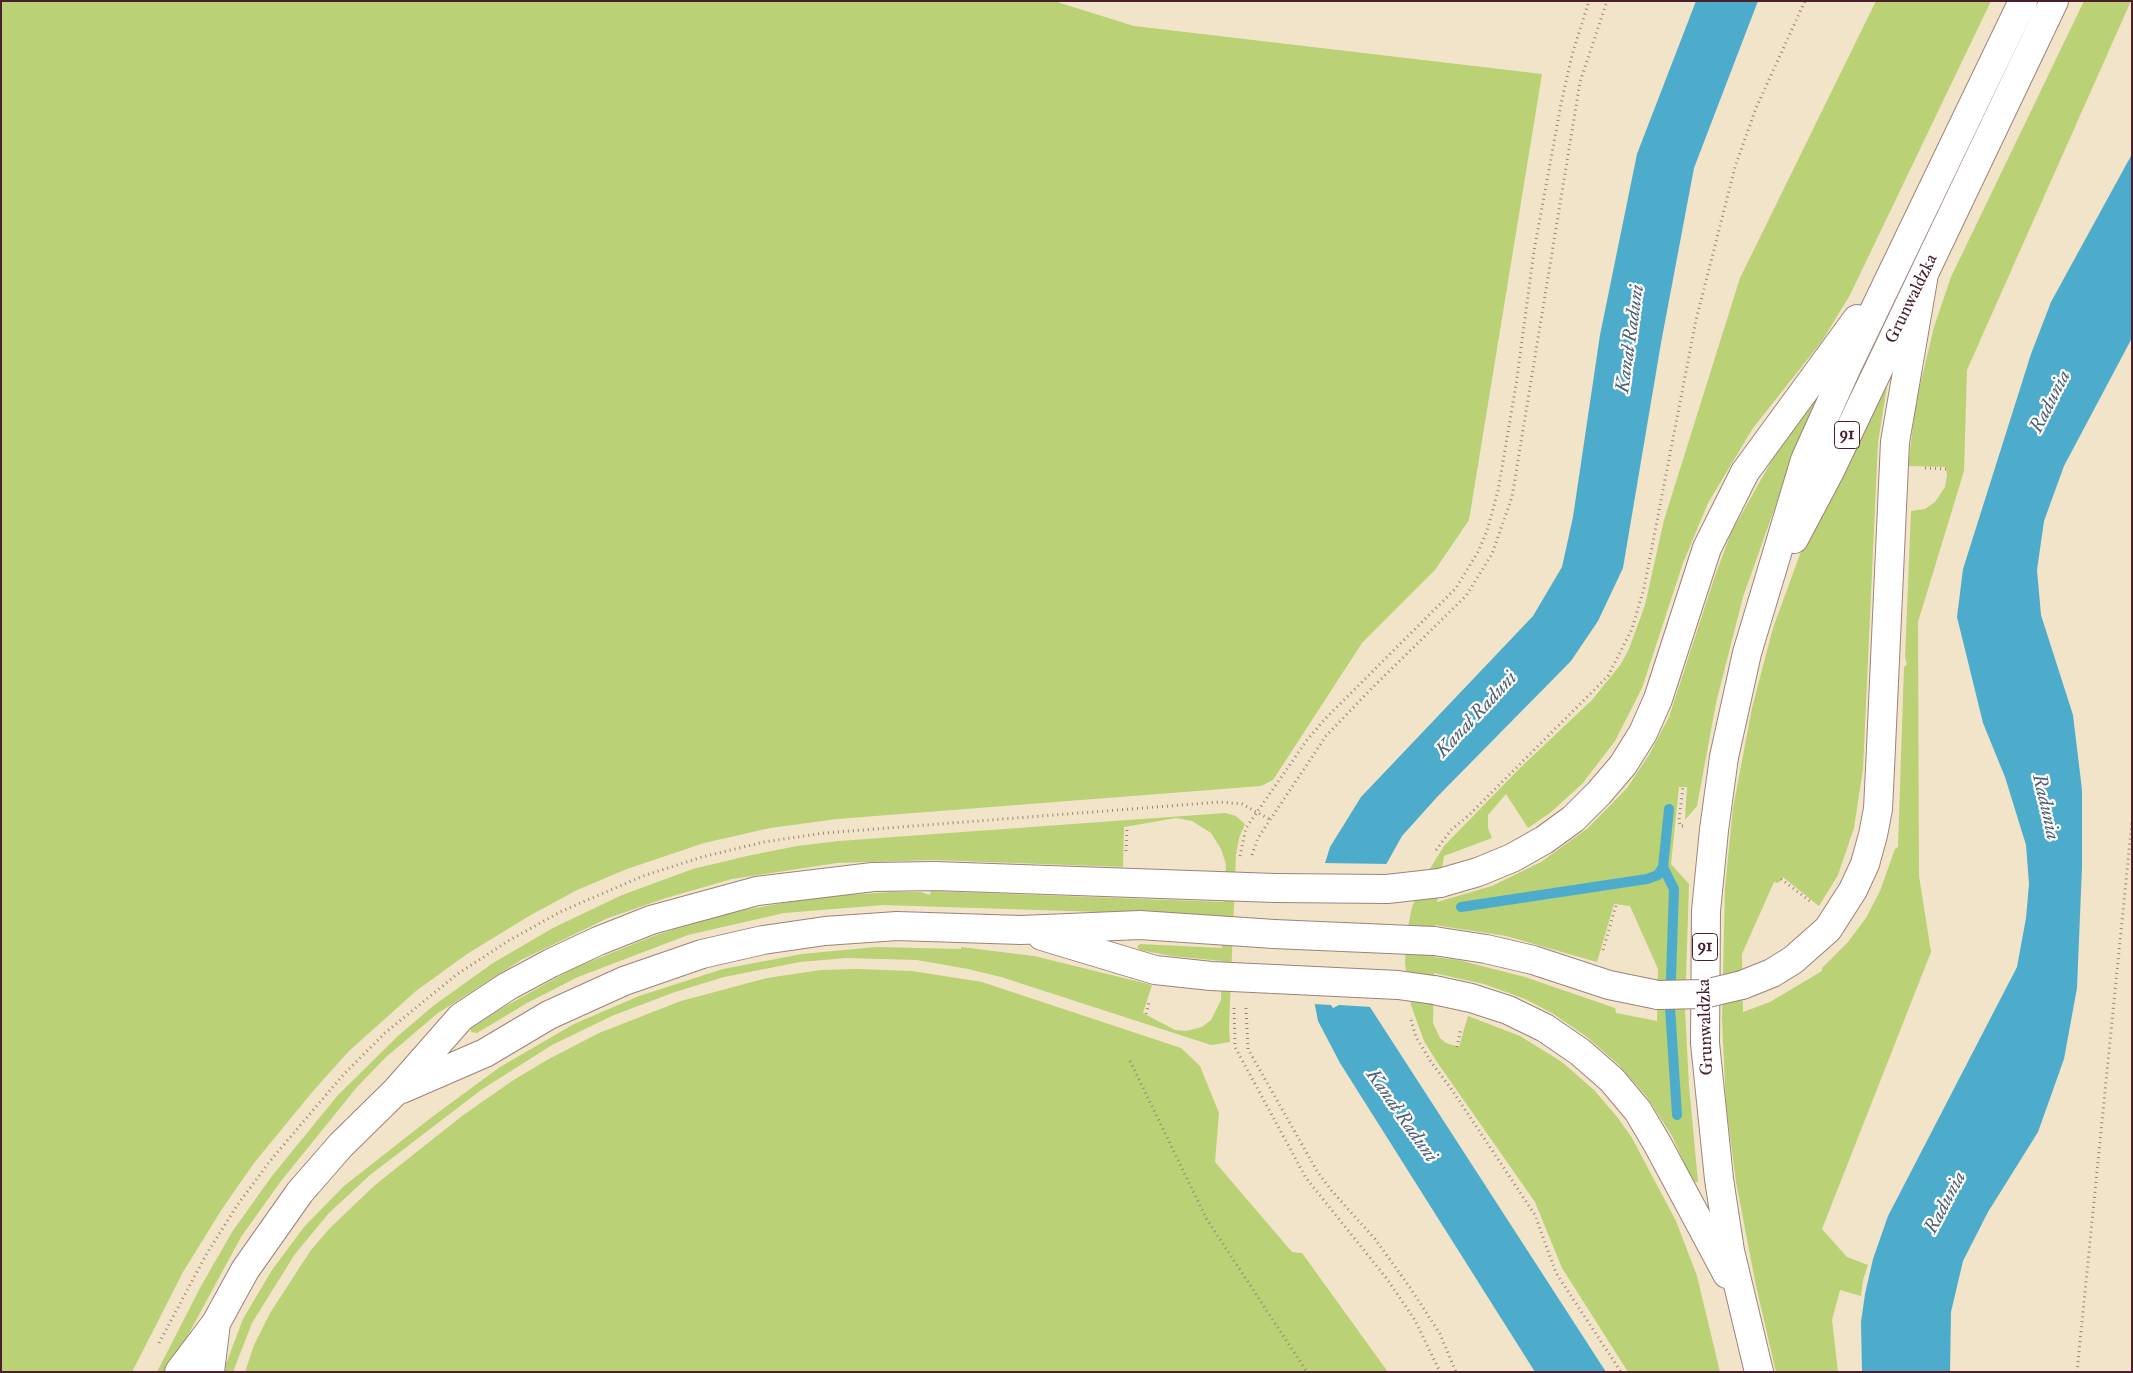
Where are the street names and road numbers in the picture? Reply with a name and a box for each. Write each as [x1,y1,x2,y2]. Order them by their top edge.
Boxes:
street label: Grunwaldzka [1881,251,1943,347]
road number: 91 [1834,422,1860,448]
road number: 91 [1692,934,1718,960]
street label: Grunwaldzka [1694,978,1718,1076]

